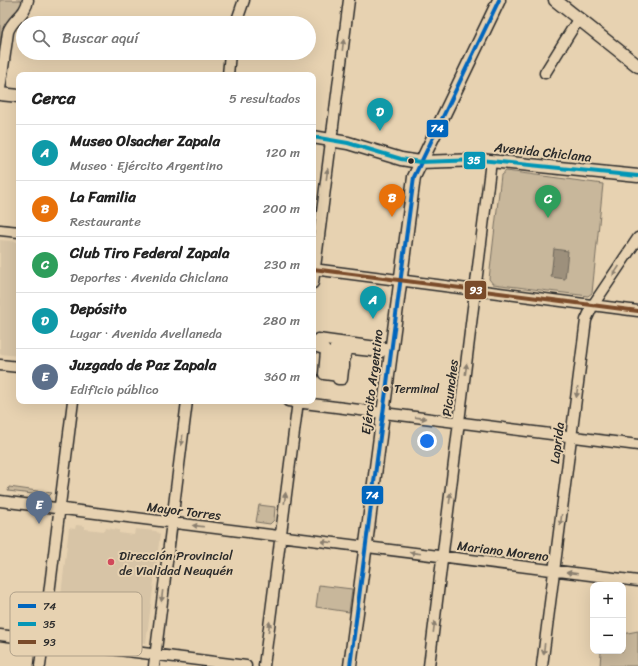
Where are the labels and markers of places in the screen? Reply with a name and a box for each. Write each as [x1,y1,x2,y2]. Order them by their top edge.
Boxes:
pin: D [367,98,393,131]
unlabelled marker [406,156,416,166]
pin: B [379,184,405,217]
pin: C [535,185,561,218]
pin: A [360,286,386,319]
place label: Terminal [394,378,440,400]
marker: Terminal [381,384,391,394]
pin: E [26,491,52,524]
place label: Dirección Provincial de Vialidad Neuquén [119,544,233,582]
marker: Dirección Provincial de Vialidad Neuquén [106,557,116,567]

